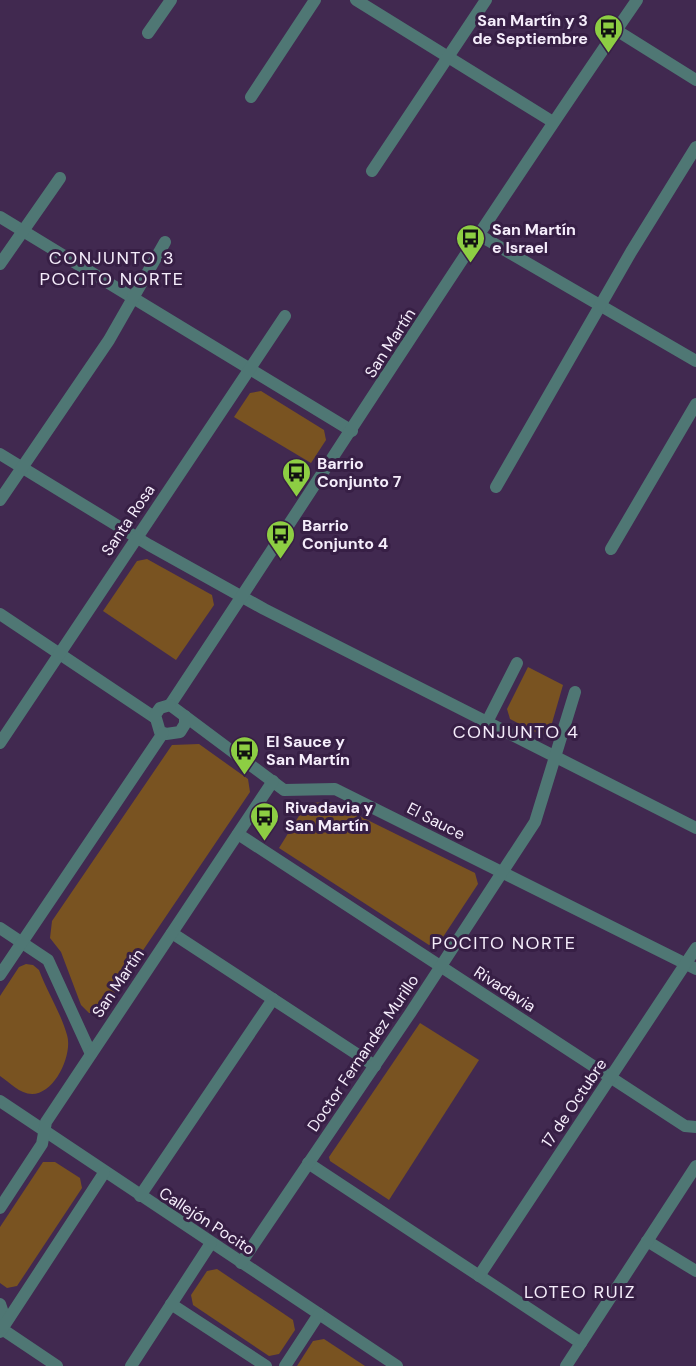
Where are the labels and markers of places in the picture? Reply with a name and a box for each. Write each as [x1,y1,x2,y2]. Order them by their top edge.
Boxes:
place label: San Martín y 3 de Septiembre [472,10,588,49]
bus stop icon: San Martín y 3 de Septiembre [593,13,625,55]
place label: San Martín e Israel [492,219,576,258]
bus stop icon: San Martín e Israel [455,222,487,264]
place label: Barrio Conjunto 7 [317,453,402,492]
bus stop icon: Barrio Conjunto 7 [280,456,312,498]
place label: Barrio Conjunto 4 [302,515,388,554]
bus stop icon: Barrio Conjunto 4 [265,518,297,560]
place label: El Sauce y San Martín [266,731,350,770]
bus stop icon: El Sauce y San Martín [229,734,261,776]
place label: Rivadavia y San Martín [285,797,374,836]
bus stop icon: Rivadavia y San Martín [248,800,280,842]

